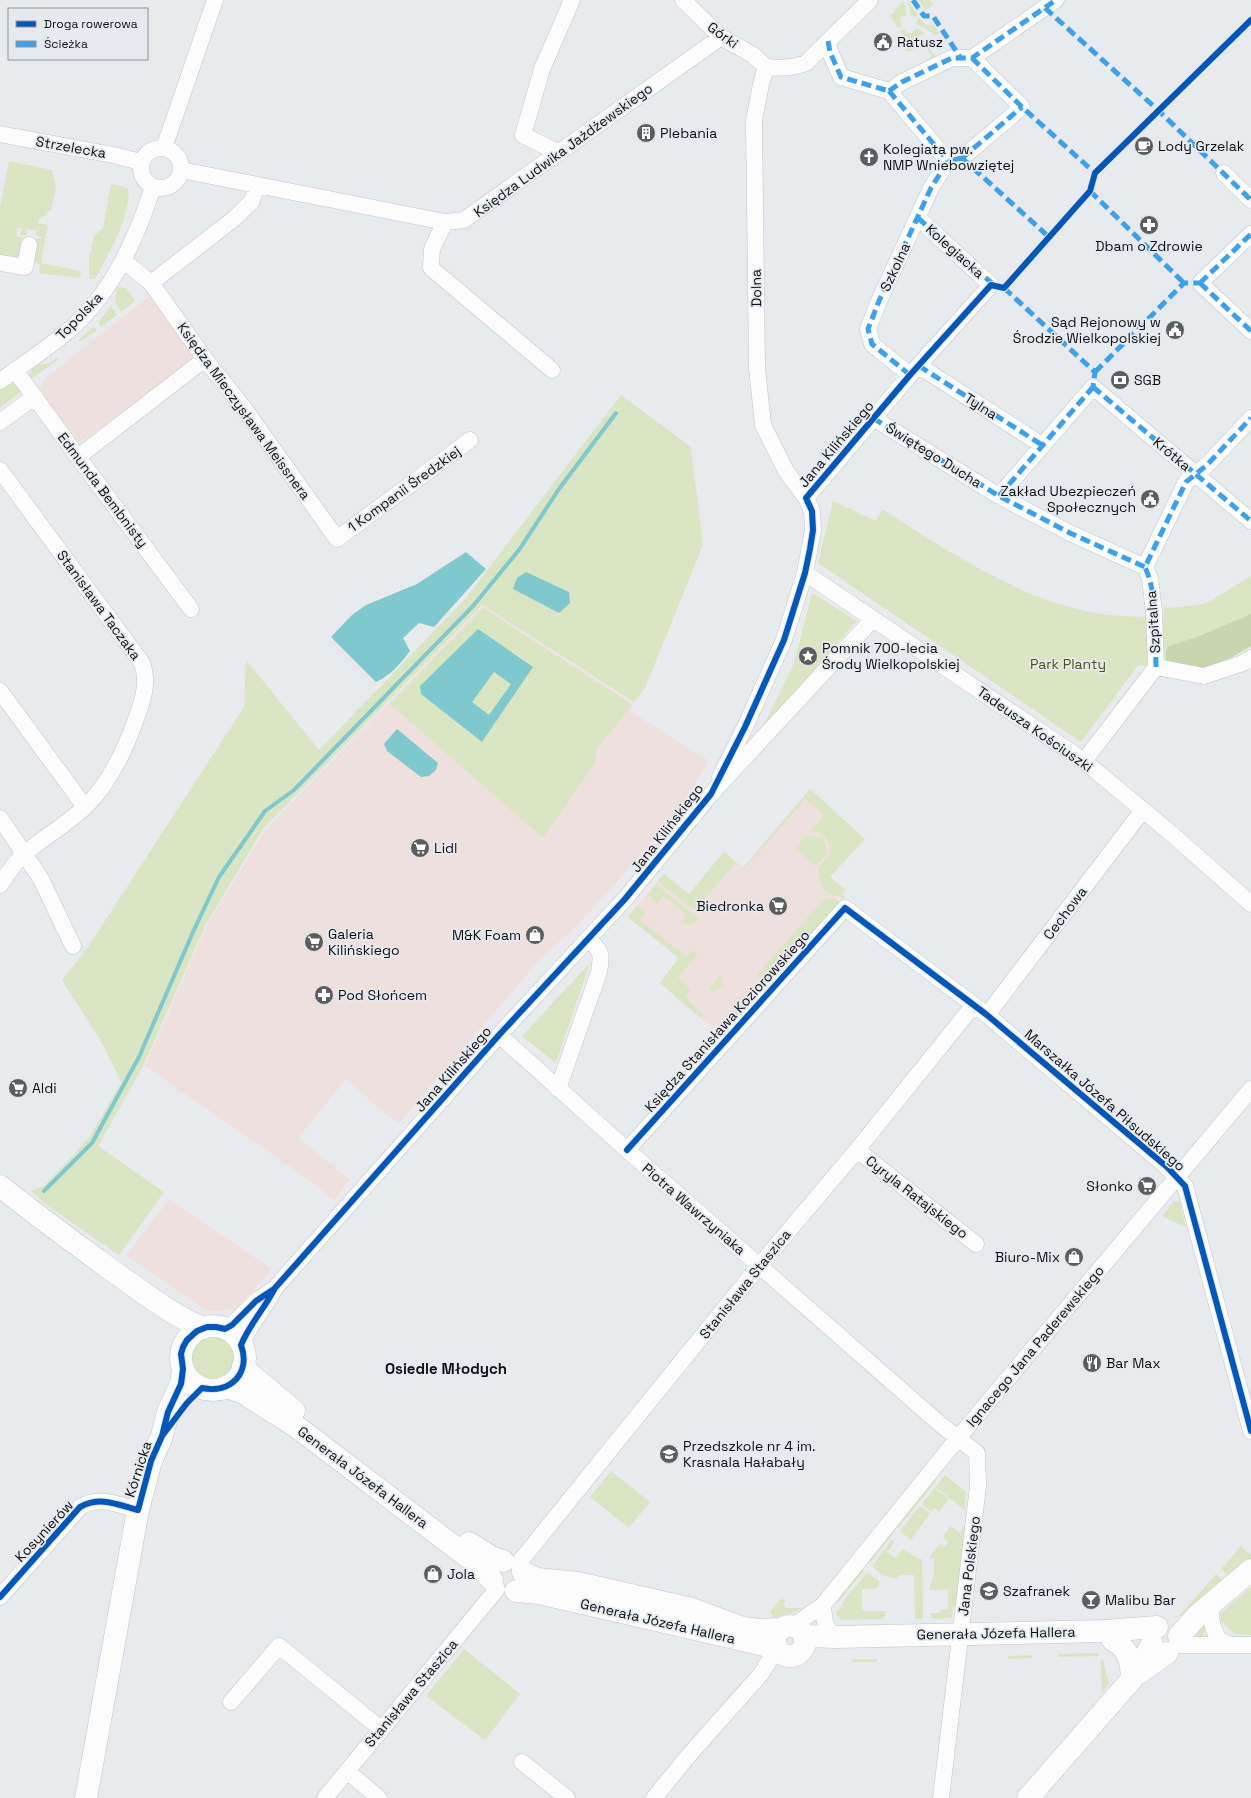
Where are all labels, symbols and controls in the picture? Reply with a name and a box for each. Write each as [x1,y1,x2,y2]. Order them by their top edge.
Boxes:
legend [8,8,148,60]
text: Droga rowerowa [44,16,138,32]
street label: Górki [704,18,742,52]
public building icon: Ratusz [872,31,894,53]
place label: Ratusz [897,33,943,51]
text: Ścieżka [44,36,88,52]
street label: Księdza Ludwika Jażdżewskiego [470,79,656,221]
building icon: Plebania [635,122,657,144]
place label: Plebania [660,124,717,142]
street label: Strzelecka [34,132,108,162]
cafe icon: Lody Grzelak [1133,135,1155,157]
place label: Lody Grzelak [1158,137,1245,155]
place label: Kolegiata pw. NMP Wniebowziętej [883,140,1014,174]
church icon: Kolegiata pw. NMP Wniebowziętej [858,146,880,168]
pharmacy icon: Dbam o Zdrowie [1138,214,1160,236]
street label: Kolegiacka [922,220,988,282]
place label: Dbam o Zdrowie [1095,237,1203,255]
street label: Szkolna [876,240,914,294]
street label: Dolna [747,269,765,307]
street label: Topolska [52,288,106,344]
place label: Sąd Rejonowy w Środzie Wielkopolskiej [1013,313,1161,347]
street label: Księdza Mieczysława Meissnera [174,319,314,503]
public building icon: Sąd Rejonowy w Środzie Wielkopolskiej [1164,319,1186,341]
bank icon: SGB [1109,369,1131,391]
place label: SGB [1134,371,1161,389]
street label: Tylna [961,389,1001,423]
street label: Jana Kilińskiego [794,397,878,491]
street label: Świętego Ducha [883,418,985,492]
street label: Edmunda Bembnisty [54,429,152,551]
street label: Krótka [1149,433,1195,475]
street label: 1 Kompanii Średzkiej [344,442,464,536]
place label: Zakład Ubezpieczeń Społecznych [1001,482,1136,516]
public building icon: Zakład Ubezpieczeń Społecznych [1139,488,1161,510]
street label: Stanisława Taczaka [53,546,145,664]
street label: Szpitalna [1142,590,1164,654]
place label: Pomnik 700-lecia Środy Wielkopolskiej [822,639,960,673]
place icon: Pomnik 700-lecia Środy Wielkopolskiej [797,645,819,667]
park label: Park Planty [1030,655,1106,673]
street label: Tadeusza Kościuszki [974,682,1096,776]
street label: Jana Kilińskiego [627,780,707,876]
supermarket icon: Lidl [409,837,431,859]
place label: Lidl [434,839,458,857]
street label: Cechowa [1039,883,1091,943]
supermarket icon: Biedronka [767,895,789,917]
place label: Biedronka [696,897,764,915]
shop icon: M&K Foam [524,924,546,946]
place label: Galeria Kilińskiego [328,925,400,959]
place label: M&K Foam [452,926,521,944]
street label: Księdza Stanisława Koziorowskiego [640,926,814,1116]
supermarket icon: Galeria Kilińskiego [303,931,325,953]
pharmacy icon: Pod Słońcem [313,984,335,1006]
place label: Pod Słońcem [338,986,427,1004]
street label: Jana Kilińskiego [411,1022,495,1116]
street label: Marszałka Józefa Piłsudskiego [1021,1025,1189,1175]
supermarket icon: Aldi [7,1077,29,1099]
place label: Aldi [32,1079,57,1097]
street label: Cyryla Ratajskiego [862,1151,972,1243]
street label: Piotra Wawrzyniaka [639,1159,749,1259]
supermarket icon: Słonko [1136,1175,1158,1197]
place label: Słonko [1086,1177,1133,1195]
street label: Stanisława Staszica [695,1226,795,1342]
shop icon: Biuro-Mix [1063,1246,1085,1268]
place label: Biuro-Mix [995,1248,1060,1266]
street label: Ignacego Jana Paderewskiego [962,1262,1108,1430]
restaurant icon: Bar Max [1081,1352,1103,1374]
place label: Bar Max [1106,1354,1161,1372]
district label: Osiedle Młodych [385,1359,507,1378]
street label: Generała Józefa Hallera [294,1422,432,1532]
place label: Przedszkole nr 4 im. Krasnala Hałabały [683,1437,816,1471]
street label: Kórnicka [120,1439,156,1499]
school or university icon: Przedszkole nr 4 im. Krasnala Hałabały [658,1443,680,1465]
street label: Kosynierów [11,1496,77,1566]
street label: Jana Polskiego [954,1515,984,1617]
shop icon: Jola [422,1563,444,1585]
place label: Jola [447,1565,475,1583]
school or university icon: Szafranek [978,1580,1000,1602]
place label: Szafranek [1003,1582,1071,1600]
bar icon: Malibu Bar [1080,1589,1102,1611]
place label: Malibu Bar [1105,1591,1176,1609]
street label: Generała Józefa Hallera [579,1594,737,1648]
street label: Generała Józefa Hallera [916,1623,1076,1643]
street label: Stanisława Staszica [360,1635,462,1751]

